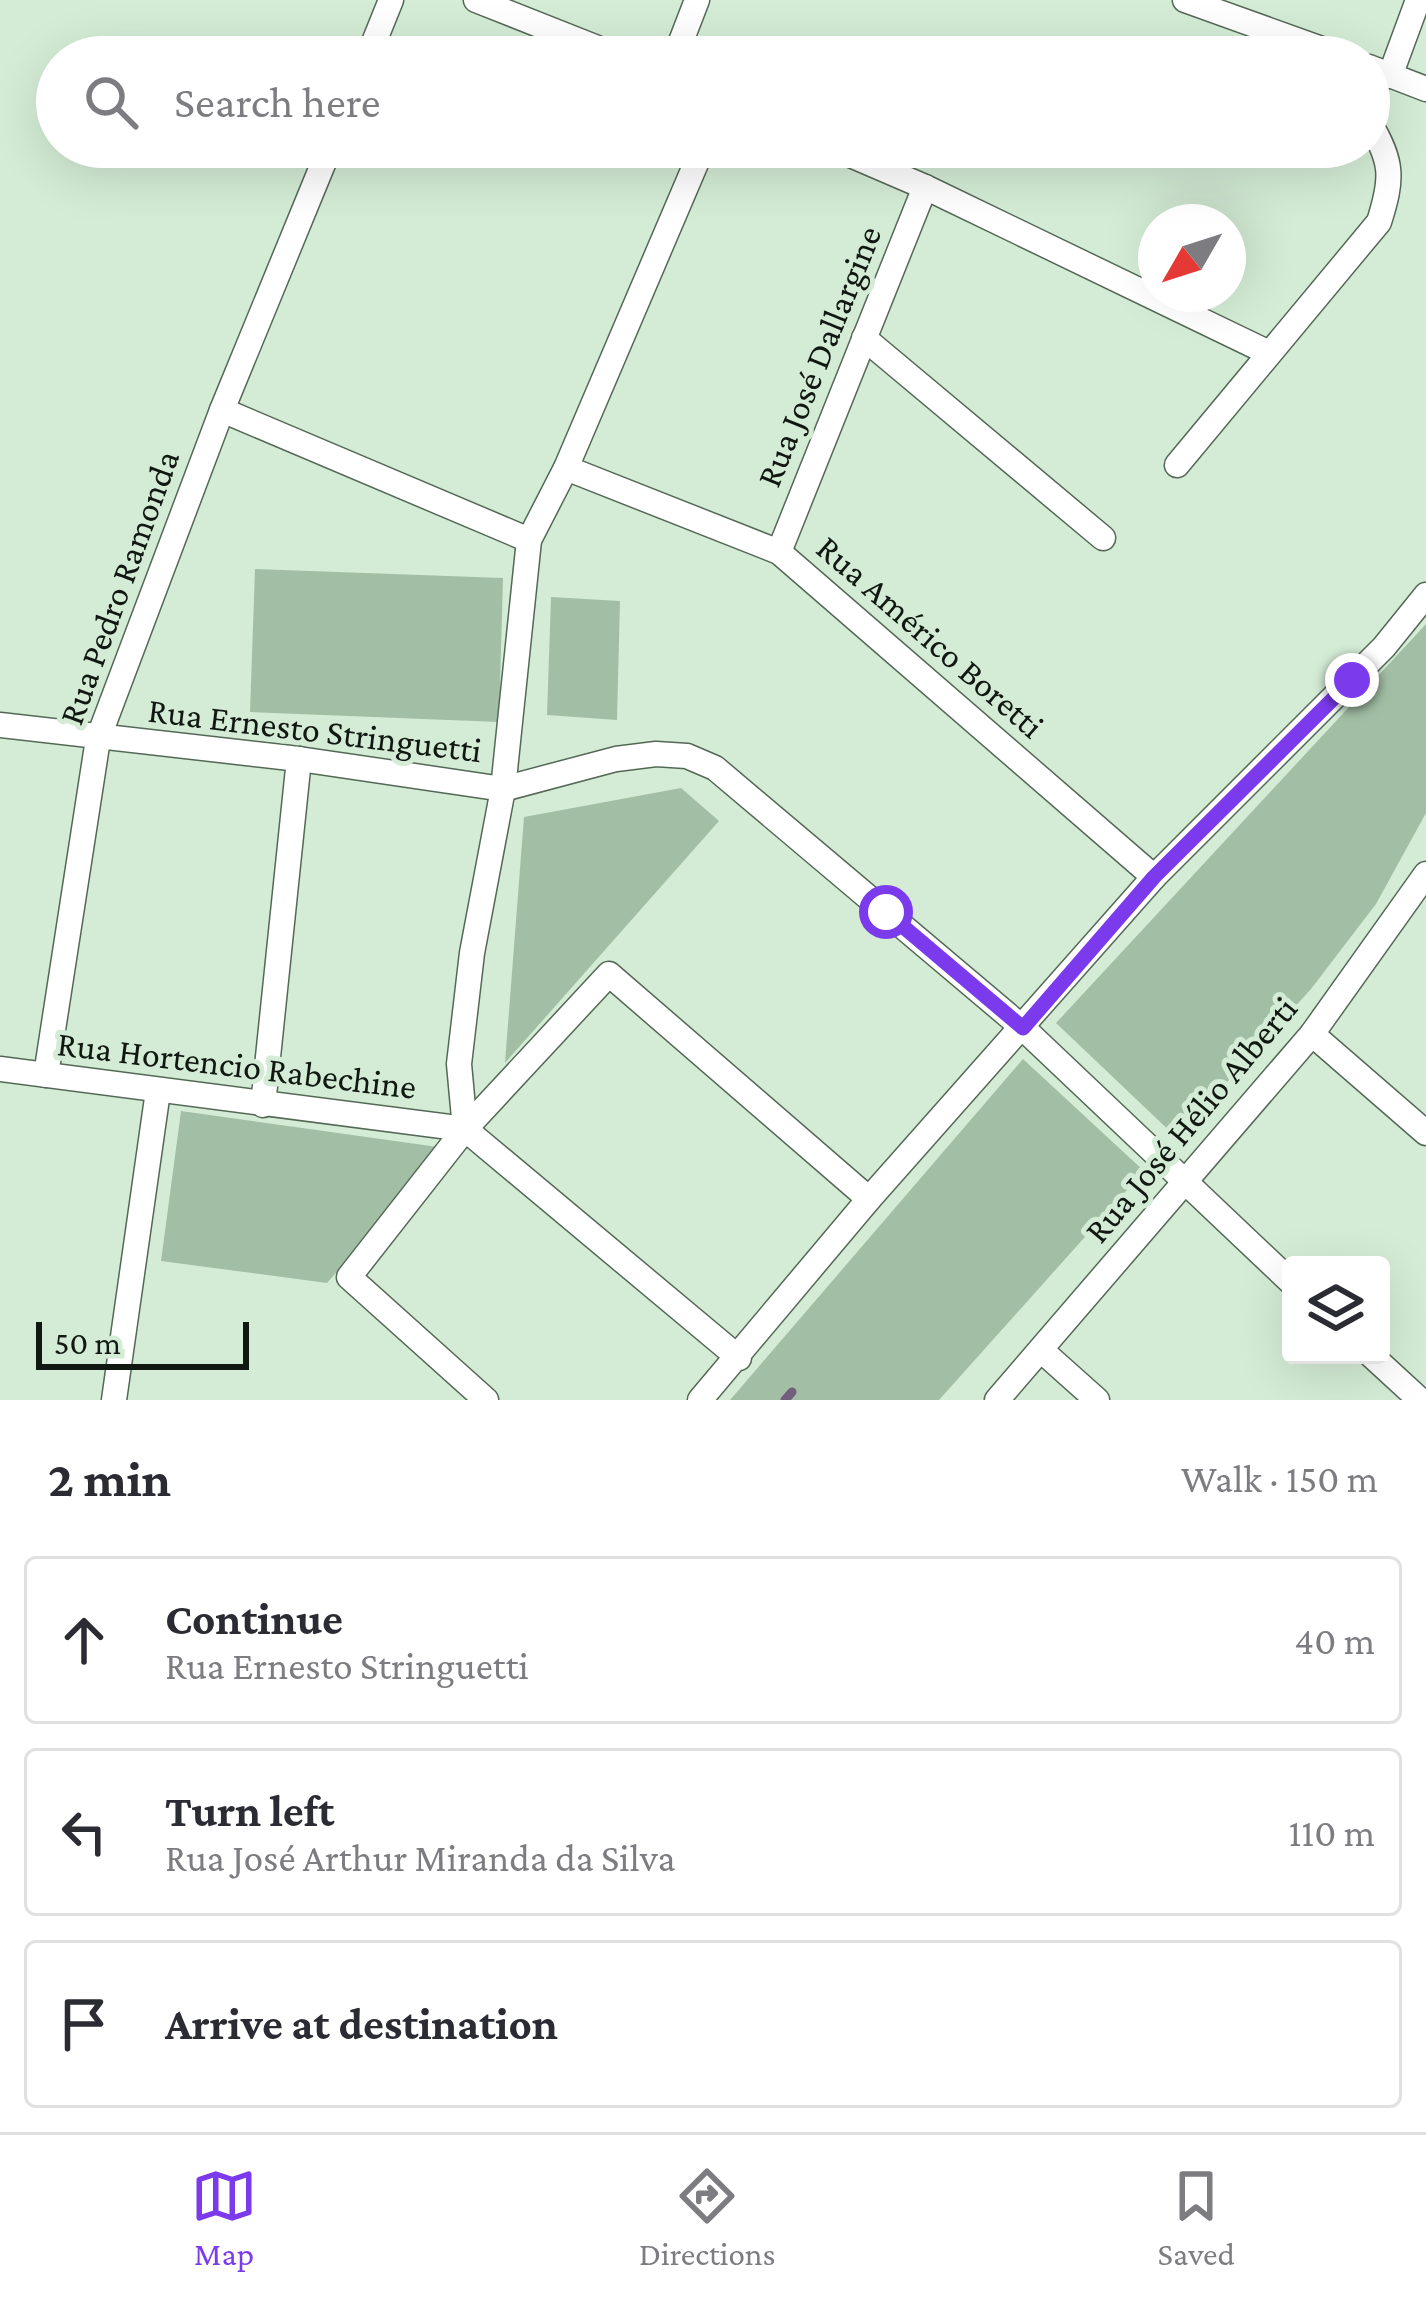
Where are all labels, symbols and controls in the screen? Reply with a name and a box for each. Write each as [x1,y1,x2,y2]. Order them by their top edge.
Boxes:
search box [36,36,1390,168]
icon: search [78,69,144,135]
text: Search here [174,77,381,127]
north arrow [1138,204,1246,312]
street label: Rua José Dallargine [748,220,889,493]
street label: Rua Pedro Ramonda [51,445,187,730]
street label: Rua Américo Boretti [809,527,1052,746]
route end [1325,653,1379,707]
street label: Rua Ernesto Stringuetti [146,690,484,770]
route start [859,885,913,939]
street label: Rua José Hélio Alberti [1076,989,1305,1251]
street label: Rua Hortencio Rabechine [55,1023,419,1107]
map controls [1282,1256,1390,1364]
button: layers [1282,1256,1390,1364]
scale bar [36,1316,249,1369]
text: 50 m [54,1324,121,1361]
text: 2 min [48,1450,171,1507]
text: Walk · 150 m [1181,1457,1378,1500]
text: Continue [165,1594,343,1644]
icon: ahead [51,1607,117,1673]
text: 40 m [1294,1619,1375,1662]
text: Rua Ernesto Stringuetti [165,1644,529,1687]
text: Turn left [165,1786,334,1836]
icon: left [51,1799,117,1865]
text: 110 m [1288,1811,1375,1854]
text: Rua José Arthur Miranda da Silva [165,1836,676,1879]
icon: arrive [51,1991,117,2057]
text: Arrive at destination [165,1999,558,2049]
tab: Map [191,2163,257,2272]
tab: Directions [639,2163,776,2272]
tab: Saved [1158,2163,1235,2272]

